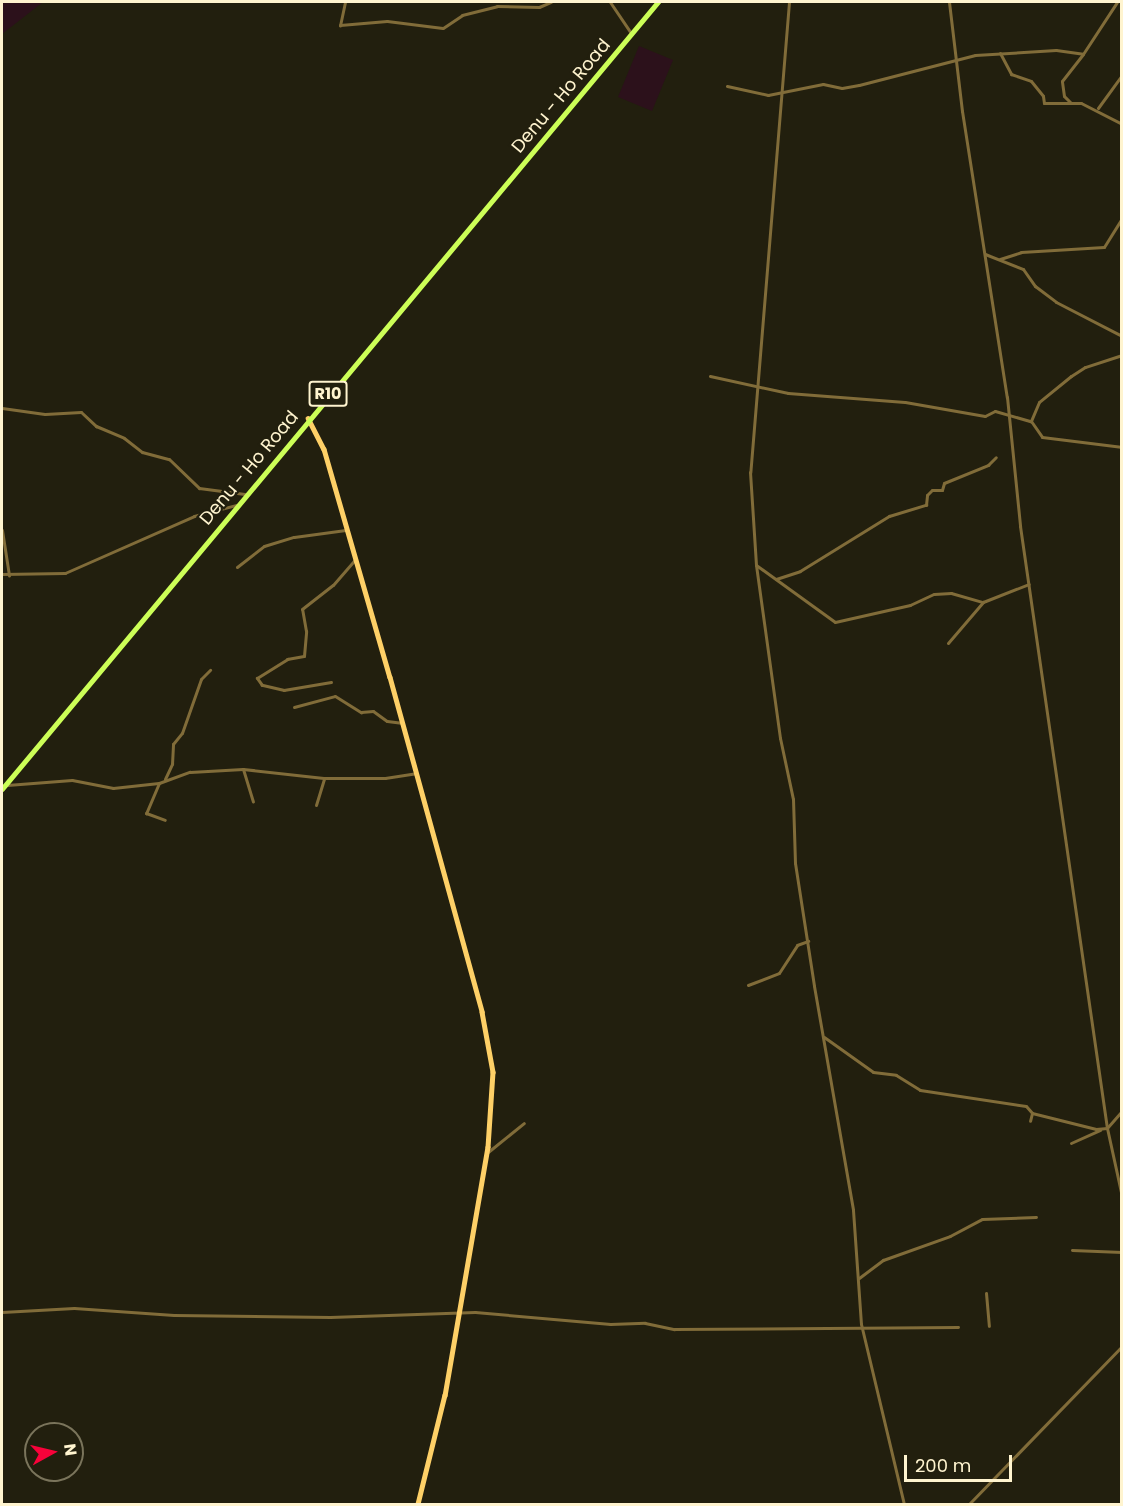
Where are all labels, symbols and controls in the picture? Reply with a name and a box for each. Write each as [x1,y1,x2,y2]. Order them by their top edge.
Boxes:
street label: Denu - Ho Road [507,35,615,157]
road number: R10 [308,381,348,407]
street label: Denu - Ho Road [195,407,303,529]
north arrow [24,1422,84,1482]
text: N [58,1442,83,1457]
scale bar [907,1443,1015,1481]
text: 200 m [915,1453,971,1478]

